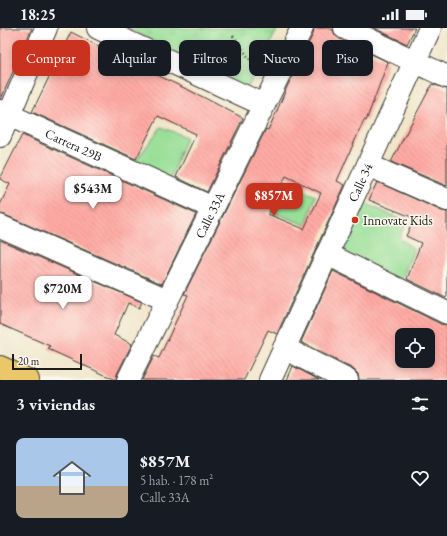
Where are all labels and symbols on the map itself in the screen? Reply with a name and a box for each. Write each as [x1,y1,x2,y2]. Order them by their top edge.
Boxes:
street label: Carrera 29B [43,124,105,165]
street label: Calle 34 [344,160,376,205]
pin: $543M [65,176,121,210]
pin: $857M [246,183,302,217]
street label: Calle 33A [191,188,229,241]
place label: Innovate Kids [363,212,433,229]
marker: Innovate Kids [350,215,360,225]
pin: $720M [35,276,91,310]
scale bar [12,352,82,371]

